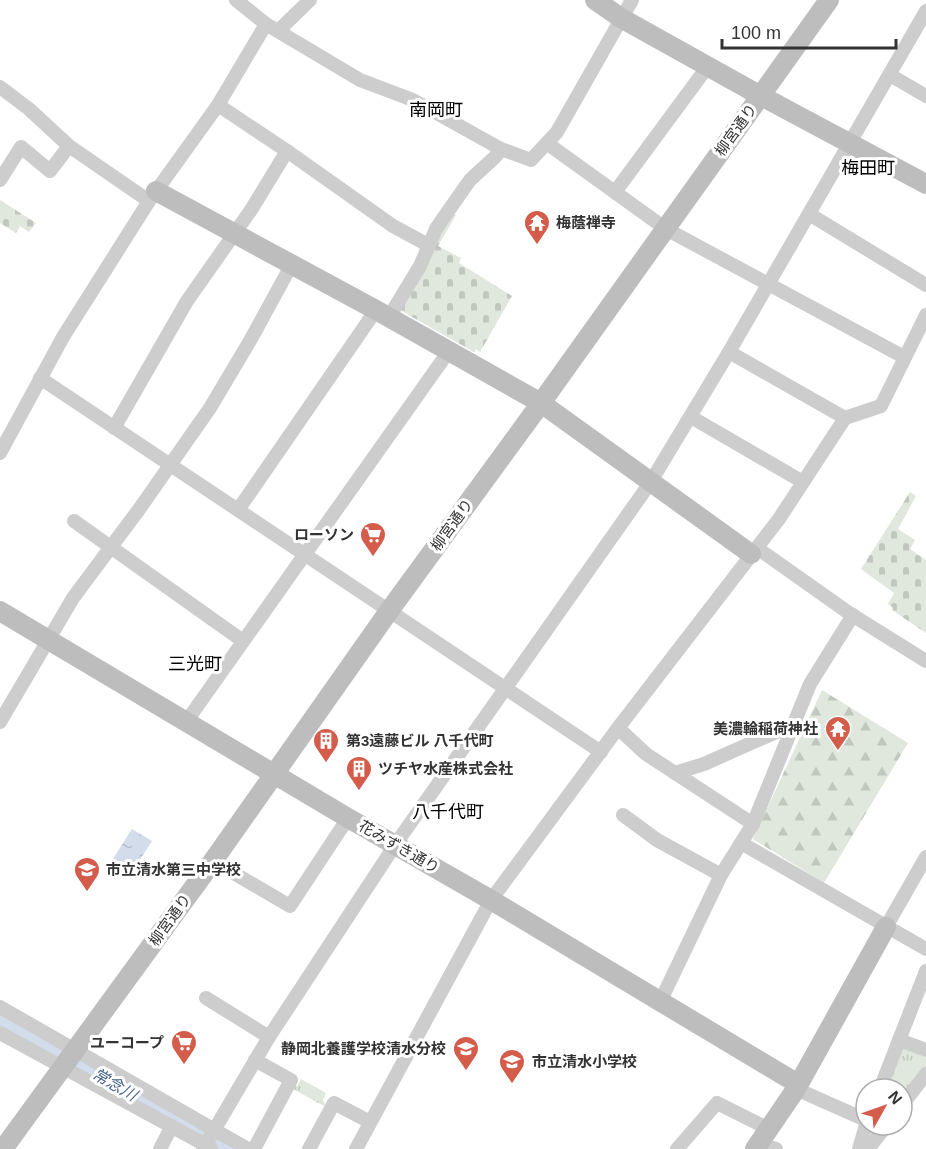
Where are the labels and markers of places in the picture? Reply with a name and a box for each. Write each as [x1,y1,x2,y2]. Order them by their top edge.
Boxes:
temple icon: 梅蔭禅寺 [522,208,552,246]
place label: 梅蔭禅寺 [556,214,616,231]
supermarket icon: ローソン [358,520,388,558]
place label: ローソン [294,526,354,543]
temple icon: 美濃輪稲荷神社 [823,714,853,752]
place label: 美濃輪稲荷神社 [713,720,818,737]
building icon: 第3遠藤ビル 八千代町 [311,726,341,764]
place label: 第3遠藤ビル 八千代町 [346,732,494,749]
building icon: ツチヤ水産株式会社 [344,754,374,792]
place label: ツチヤ水産株式会社 [378,760,513,777]
school or university icon: 市立清水第三中学校 [72,855,102,893]
place label: 市立清水第三中学校 [106,861,241,878]
supermarket icon: ユーコープ [169,1028,199,1066]
place label: ユーコープ [90,1034,164,1051]
school or university icon: 静岡北養護学校清水分校 [451,1034,481,1072]
place label: 静岡北養護学校清水分校 [281,1040,446,1057]
school or university icon: 市立清水小学校 [497,1047,527,1085]
place label: 市立清水小学校 [532,1053,637,1070]

